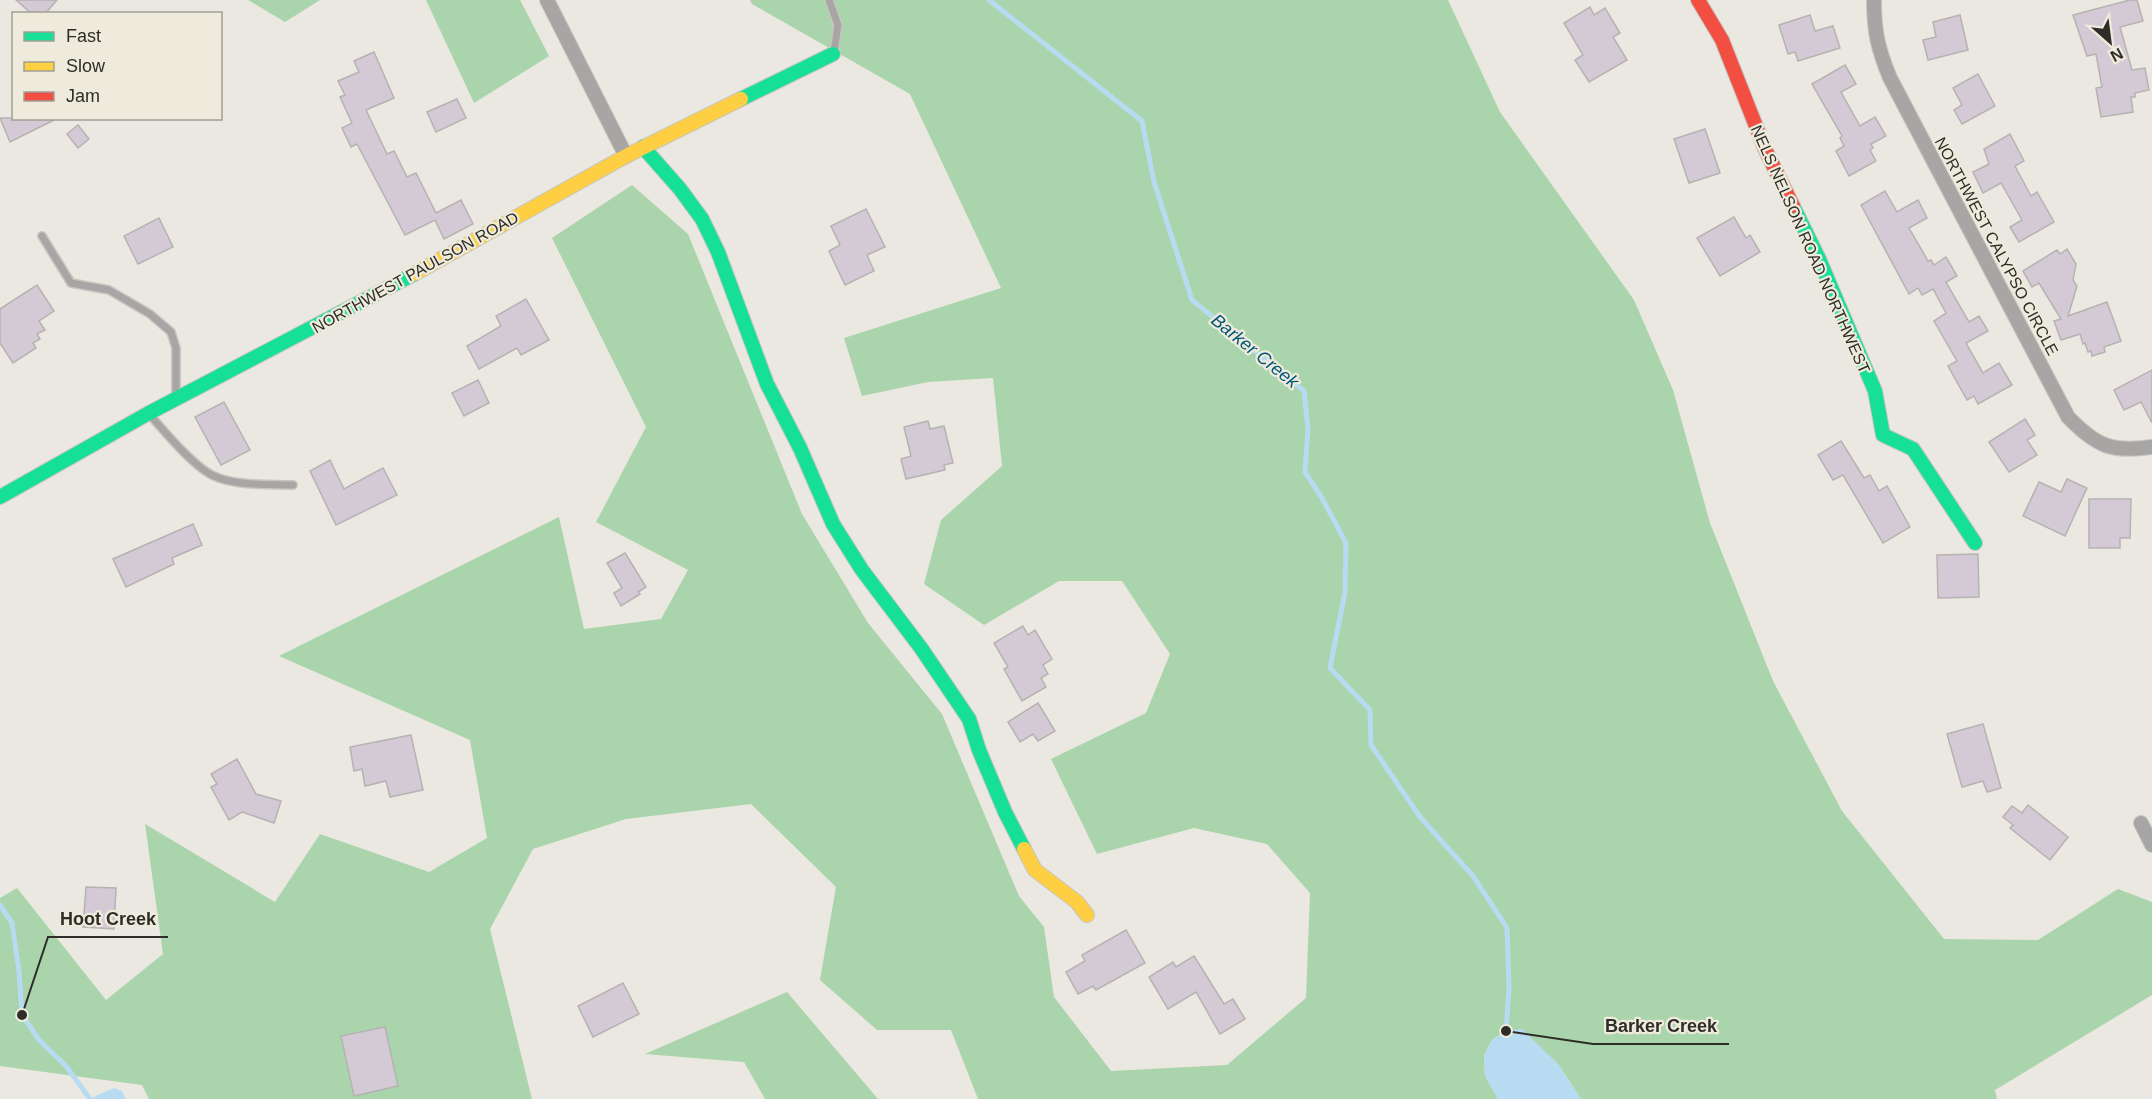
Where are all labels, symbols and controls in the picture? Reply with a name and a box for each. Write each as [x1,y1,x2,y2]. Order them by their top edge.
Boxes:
legend [12,12,222,120]
north arrow [2080,12,2140,72]
text: Fast [66,26,101,46]
text: N [2108,45,2126,65]
text: Slow [66,56,106,76]
text: Jam [66,86,100,106]
street label: NELS NELSON ROAD NORTHWEST [1748,122,1873,376]
street label: NORTHWEST CALYPSO CIRCLE [1932,134,2061,358]
street label: NORTHWEST PAULSON ROAD [309,209,521,336]
water label: Barker Creek [1208,310,1303,393]
callout: Hoot Creek [48,901,168,937]
text: Hoot Creek [60,909,157,929]
callout: Barker Creek [1593,1008,1729,1044]
text: Barker Creek [1605,1016,1718,1036]

